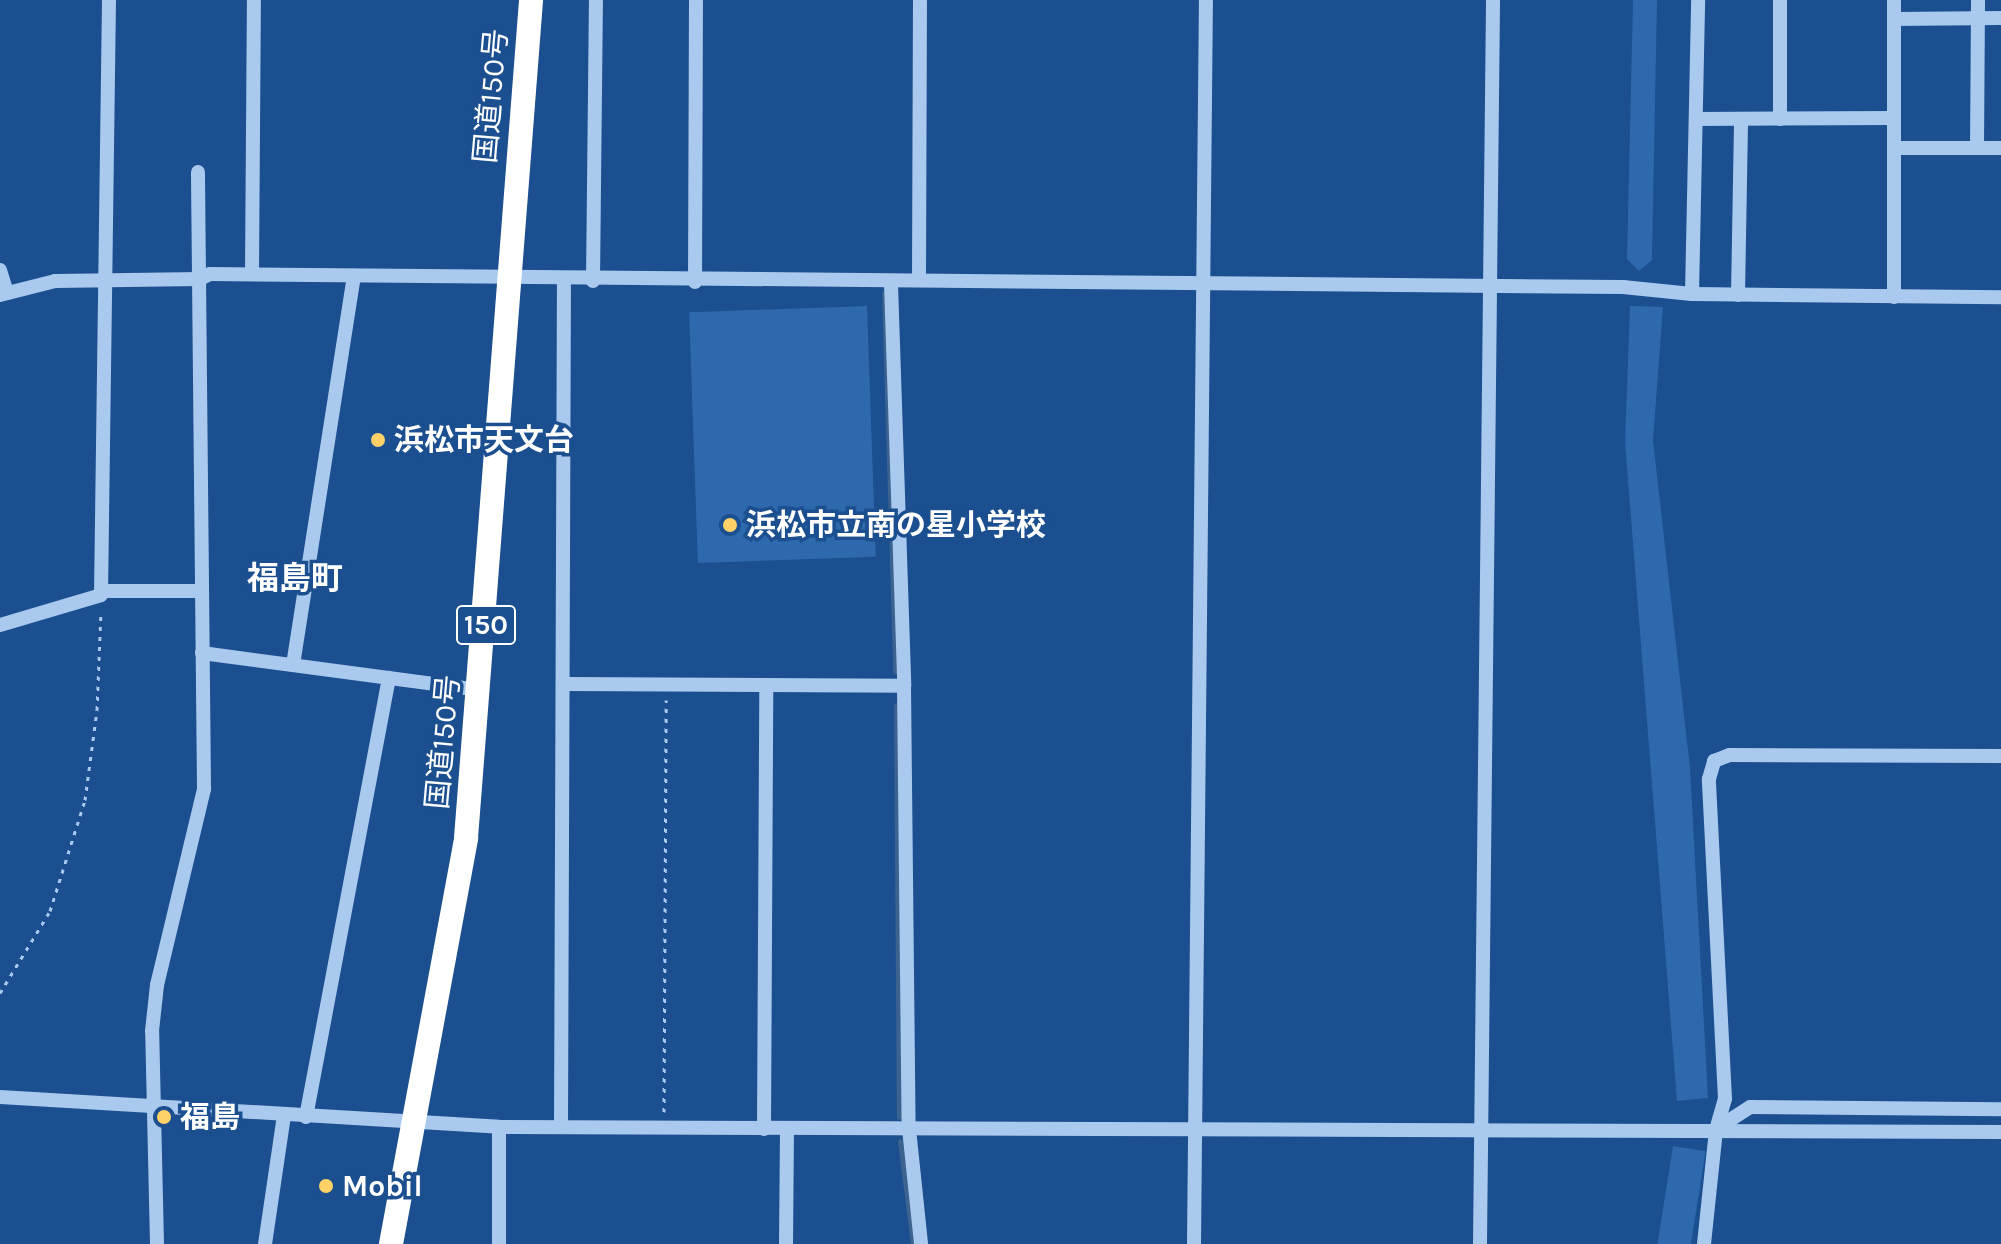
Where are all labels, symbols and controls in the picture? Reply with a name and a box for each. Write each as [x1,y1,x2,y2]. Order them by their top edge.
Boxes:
street label: 国道150号 [467,27,515,165]
place label: 浜松市天文台 [394,422,574,458]
marker: 浜松市天文台 [369,431,387,449]
place label: 浜松市立南の星小学校 [746,507,1046,543]
marker: 浜松市立南の星小学校 [721,516,739,534]
district label: 福島町 [247,560,343,598]
road number: 150 [456,601,516,649]
street label: 国道150号 [419,673,467,811]
place label: 福島 [180,1099,240,1135]
marker: 福島 [155,1108,173,1126]
place label: Mobil [342,1168,423,1204]
marker: Mobil [317,1177,335,1195]

